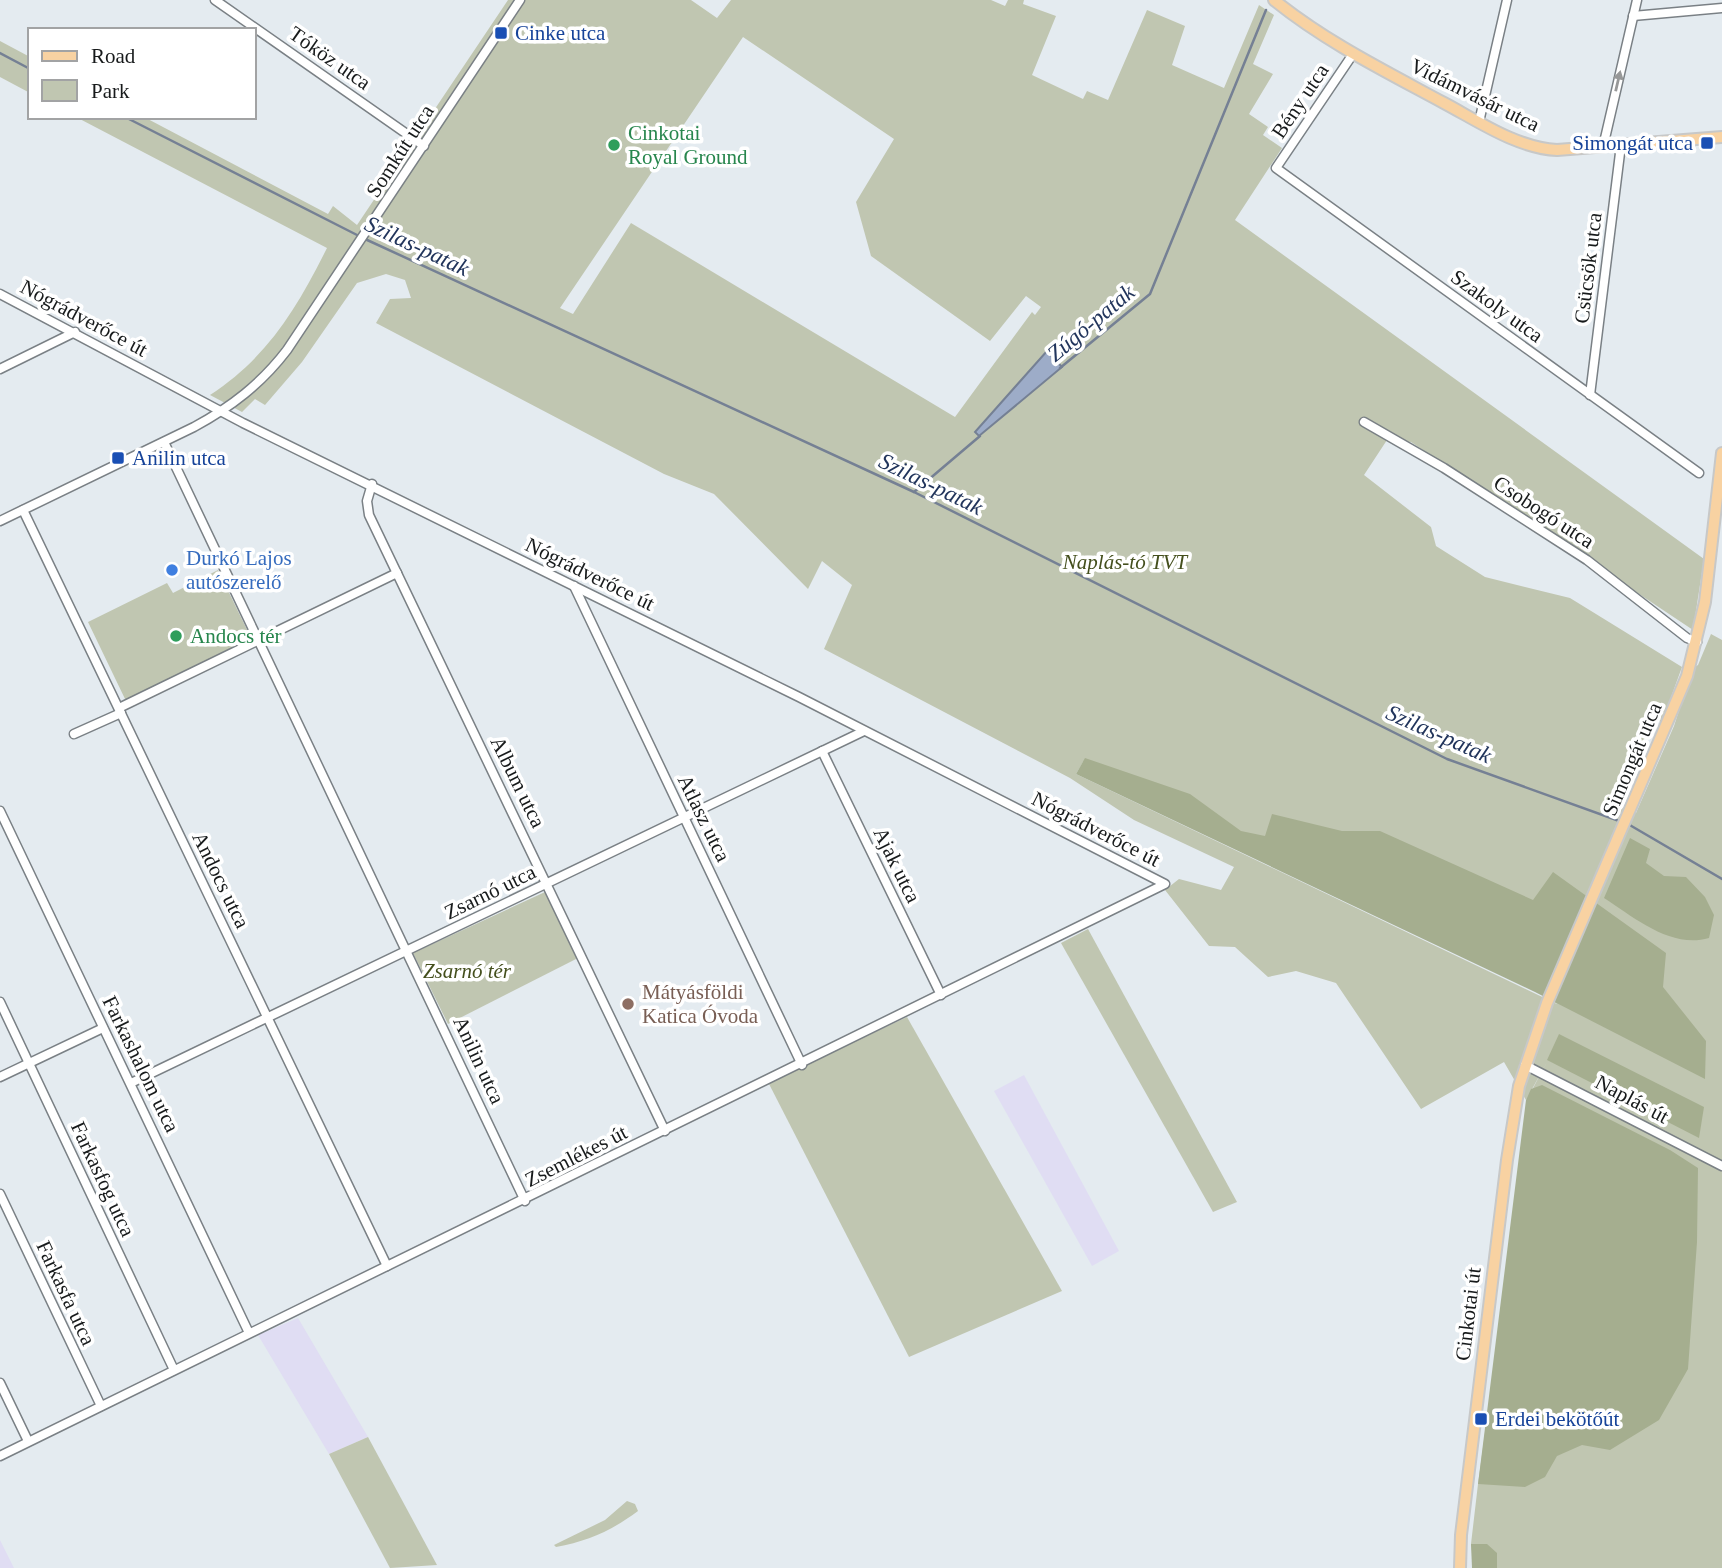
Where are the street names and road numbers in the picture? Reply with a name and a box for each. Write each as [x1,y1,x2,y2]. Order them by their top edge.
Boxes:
street label: Tóköz utca [285,21,376,95]
street label: Vidámvásár utca [1407,53,1544,137]
street label: Bény utca [1266,59,1334,143]
street label: Somkút utca [361,100,439,202]
street label: Csücsök utca [1569,211,1607,325]
street label: Szakoly utca [1446,265,1548,348]
street label: Nógrádverőce út [16,274,152,362]
street label: Csobogó utca [1489,471,1599,554]
street label: Nógrádverőce út [522,532,659,616]
street label: Simongát utca [1597,698,1667,819]
street label: Album utca [486,732,551,832]
street label: Atlasz utca [673,771,736,866]
street label: Nógrádverőce út [1028,786,1164,872]
street label: Ajak utca [868,823,926,907]
street label: Andocs utca [187,828,255,933]
street label: Zsarnó utca [440,859,540,924]
street label: Farkashalom utca [98,992,185,1137]
street label: Anilin utca [448,1012,510,1108]
street label: Naplás út [1591,1070,1673,1128]
street label: Farkasfog utca [66,1118,140,1241]
street label: Zsemlékes út [521,1120,631,1192]
street label: Farkasfa utca [31,1237,101,1350]
street label: Cinkotai út [1450,1266,1486,1362]

